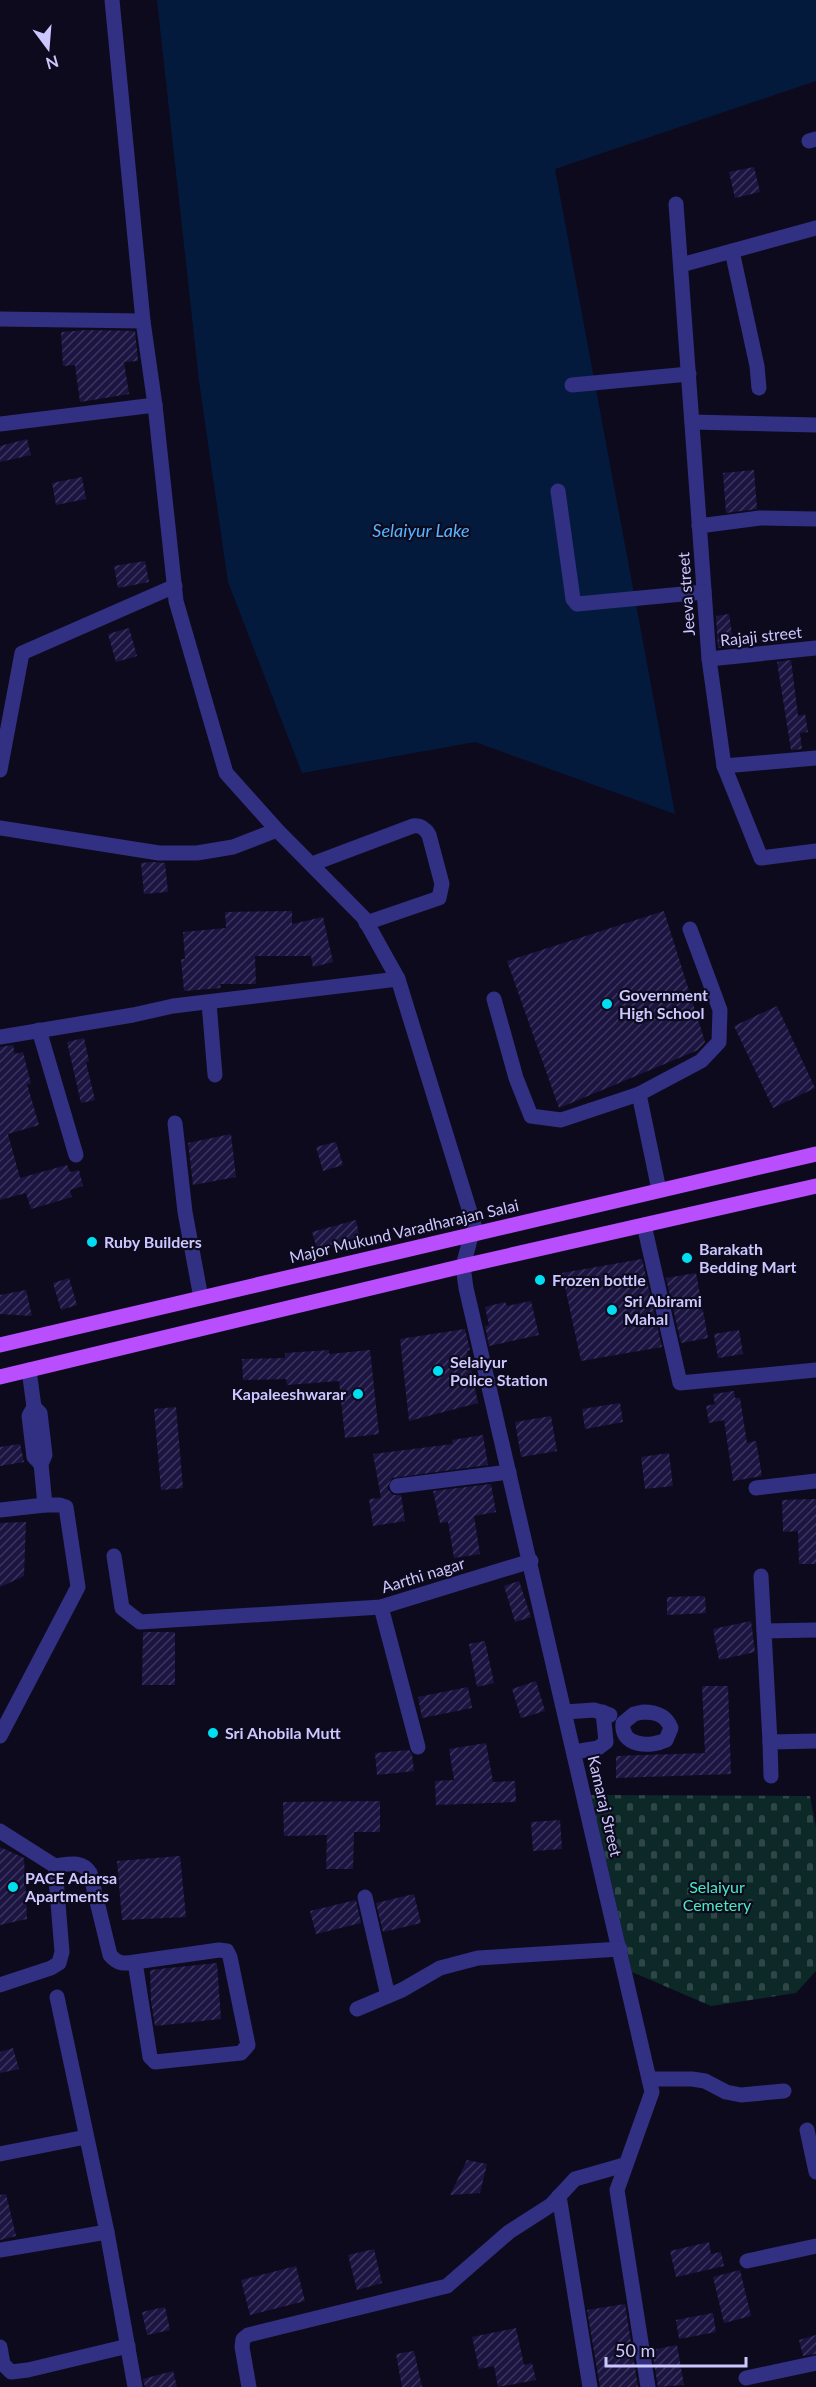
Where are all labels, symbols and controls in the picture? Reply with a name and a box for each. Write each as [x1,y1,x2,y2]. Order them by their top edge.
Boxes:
north arrow [18,18,78,78]
text: N [44,52,61,74]
water label: Selaiyur Lake [372,519,470,541]
street label: Jeeva street [673,551,698,637]
street label: Rajaji street [719,622,803,649]
place label: Government High School [619,985,708,1022]
marker: Government High School [600,997,614,1011]
street label: Major Mukund Varadharajan Salai [287,1195,520,1266]
place label: Ruby Builders [104,1232,202,1251]
marker: Ruby Builders [85,1235,99,1249]
place label: Barakath Bedding Mart [699,1239,797,1276]
marker: Barakath Bedding Mart [680,1251,694,1265]
place label: Frozen bottle [552,1270,646,1289]
marker: Frozen bottle [533,1273,547,1287]
place label: Sri Abirami Mahal [624,1291,702,1328]
marker: Sri Abirami Mahal [605,1303,619,1317]
place label: Selaiyur Police Station [450,1352,548,1389]
marker: Selaiyur Police Station [431,1364,445,1378]
place label: Kapaleeshwarar [232,1384,346,1403]
marker: Kapaleeshwarar [351,1387,365,1401]
street label: Aarthi nagar [379,1553,467,1596]
place label: Sri Ahobila Mutt [225,1723,341,1742]
marker: Sri Ahobila Mutt [206,1726,220,1740]
street label: Kamaraj Street [585,1753,626,1859]
place label: PACE Adarsa Apartments [24,1868,117,1905]
park label: Selaiyur Cemetery [683,1877,752,1914]
marker: PACE Adarsa Apartments [6,1880,20,1894]
scale bar [606,2330,746,2368]
text: 50 m [615,2339,655,2361]

